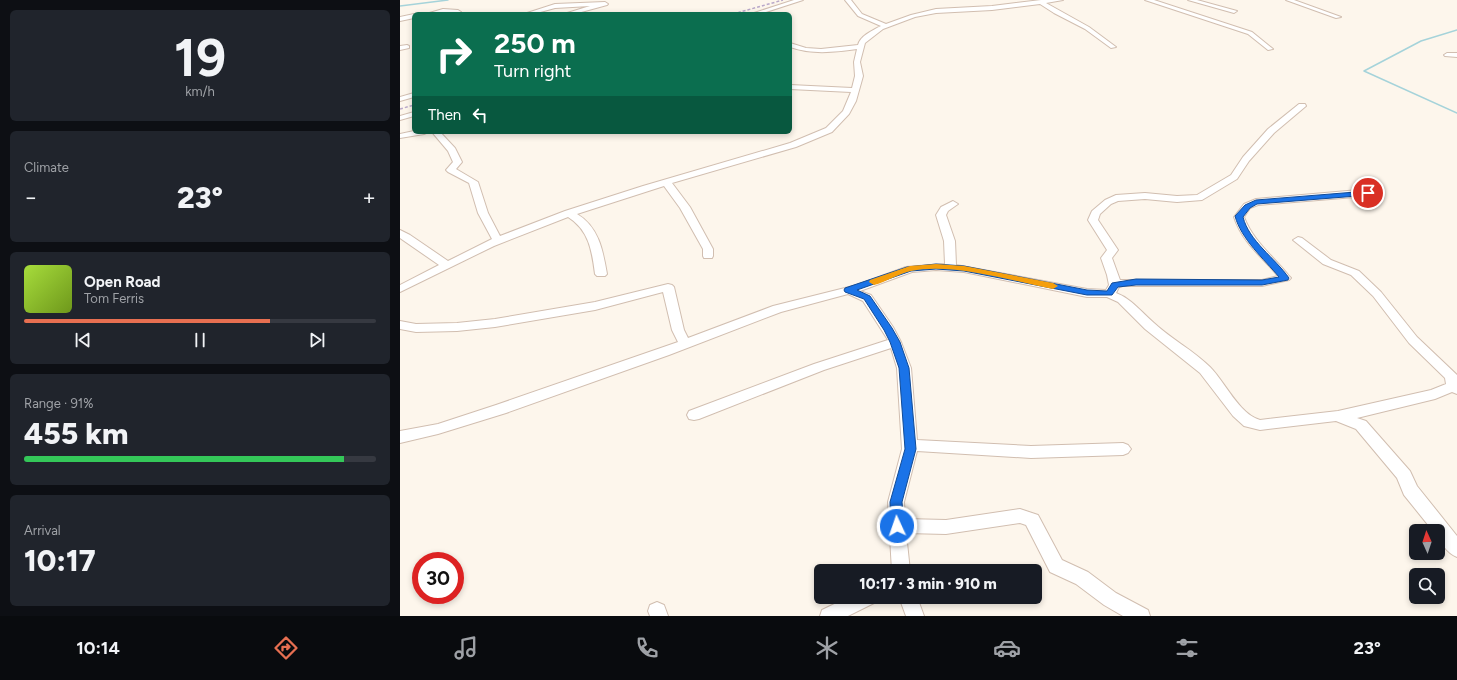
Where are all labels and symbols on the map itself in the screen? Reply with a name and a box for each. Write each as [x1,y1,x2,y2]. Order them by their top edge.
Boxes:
pin [1351,176,1385,210]
position arrow [876,505,918,547]
north arrow [1409,524,1445,560]
speed limit sign: 30 [412,552,464,604]

